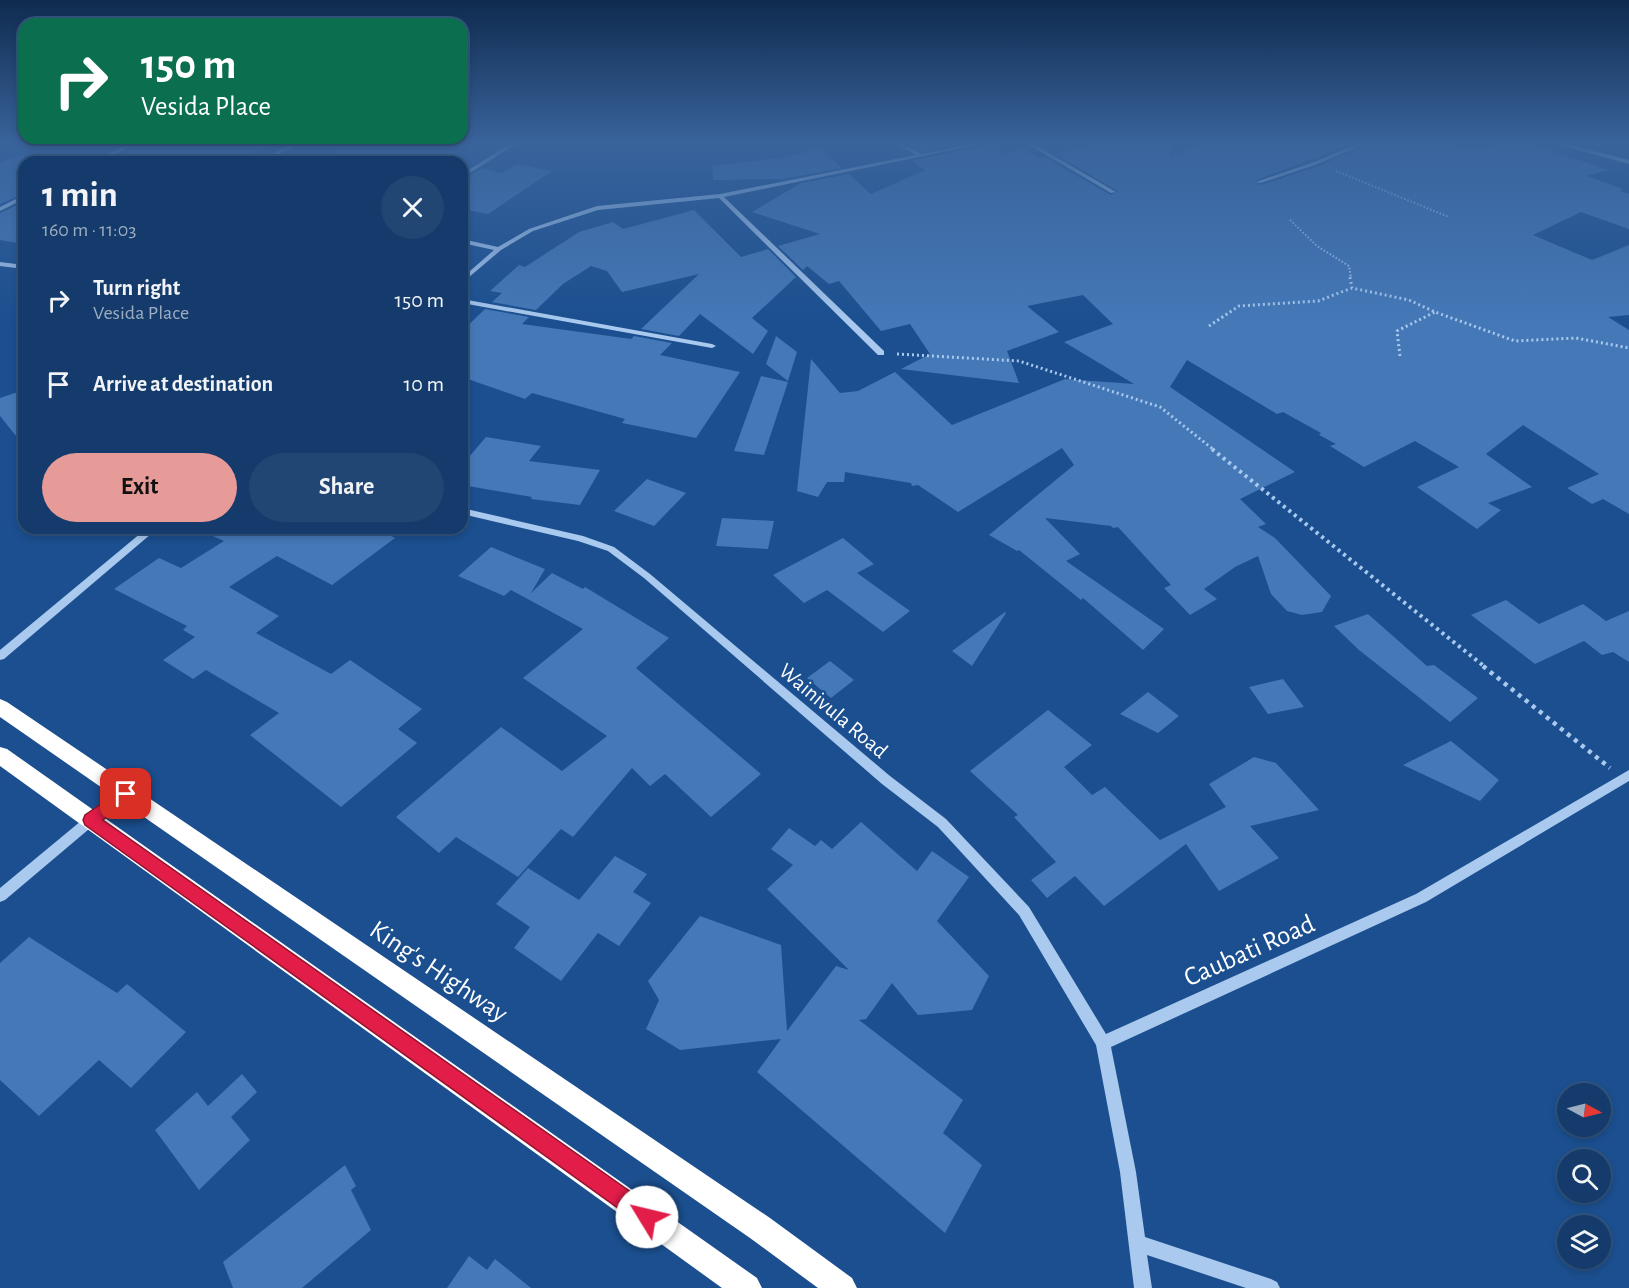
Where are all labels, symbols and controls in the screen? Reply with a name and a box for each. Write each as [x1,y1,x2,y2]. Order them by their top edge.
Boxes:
icon: right [42,42,120,120]
text: 150 m [141,44,236,86]
text: Vesida Place [141,93,271,120]
button: close [381,176,444,239]
text: 1 min [42,177,118,213]
text: 160 m · 11:03 [42,220,136,240]
text: Turn right [93,277,180,299]
icon: right [42,284,75,317]
text: 150 m [394,289,444,311]
text: Vesida Place [93,303,189,323]
icon: arrive [42,368,75,401]
text: Arrive at destination [93,373,273,395]
text: 10 m [404,373,444,395]
button: Exit [42,453,237,522]
button: Share [249,453,444,522]
street label: Wainivula Road [775,659,892,762]
pin [100,768,151,819]
icon: arrive [109,777,142,810]
street label: Caubati Road [1180,910,1319,991]
street label: King's Highway [364,916,513,1028]
north arrow [1557,1083,1611,1137]
map controls [1557,1083,1611,1269]
button: search [1557,1149,1611,1203]
position arrow [615,1185,679,1249]
button: layers [1557,1215,1611,1269]

